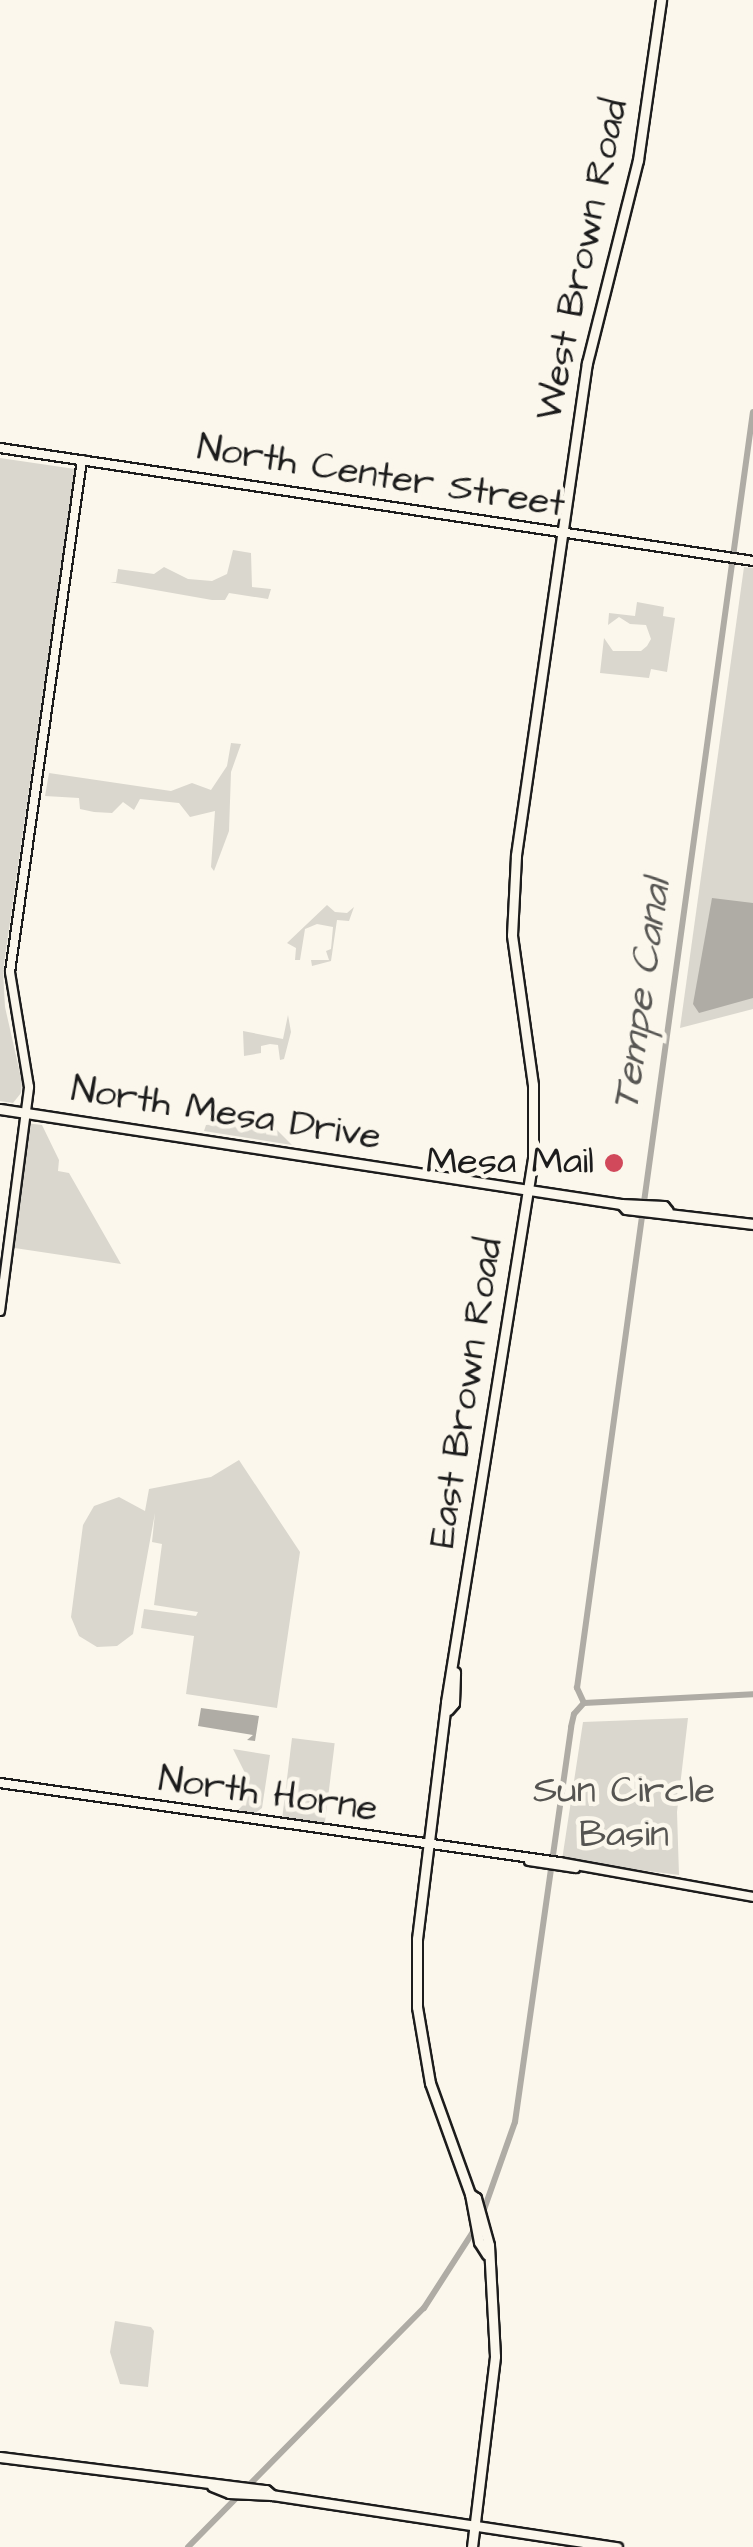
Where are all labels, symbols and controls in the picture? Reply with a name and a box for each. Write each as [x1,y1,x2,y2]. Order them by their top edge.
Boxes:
street label: West Brown Road [527,95,639,425]
street label: North Center Street [194,425,568,529]
water label: Tempe Canal [602,876,682,1114]
street label: North Mesa Drive [68,1067,384,1161]
place label: Mesa Mail [426,1140,594,1186]
marker: Mesa Mail [603,1152,625,1174]
street label: East Brown Road [420,1235,514,1551]
street label: North Horne [156,1757,380,1833]
park label: Sun Circle Basin [533,1769,715,1858]

